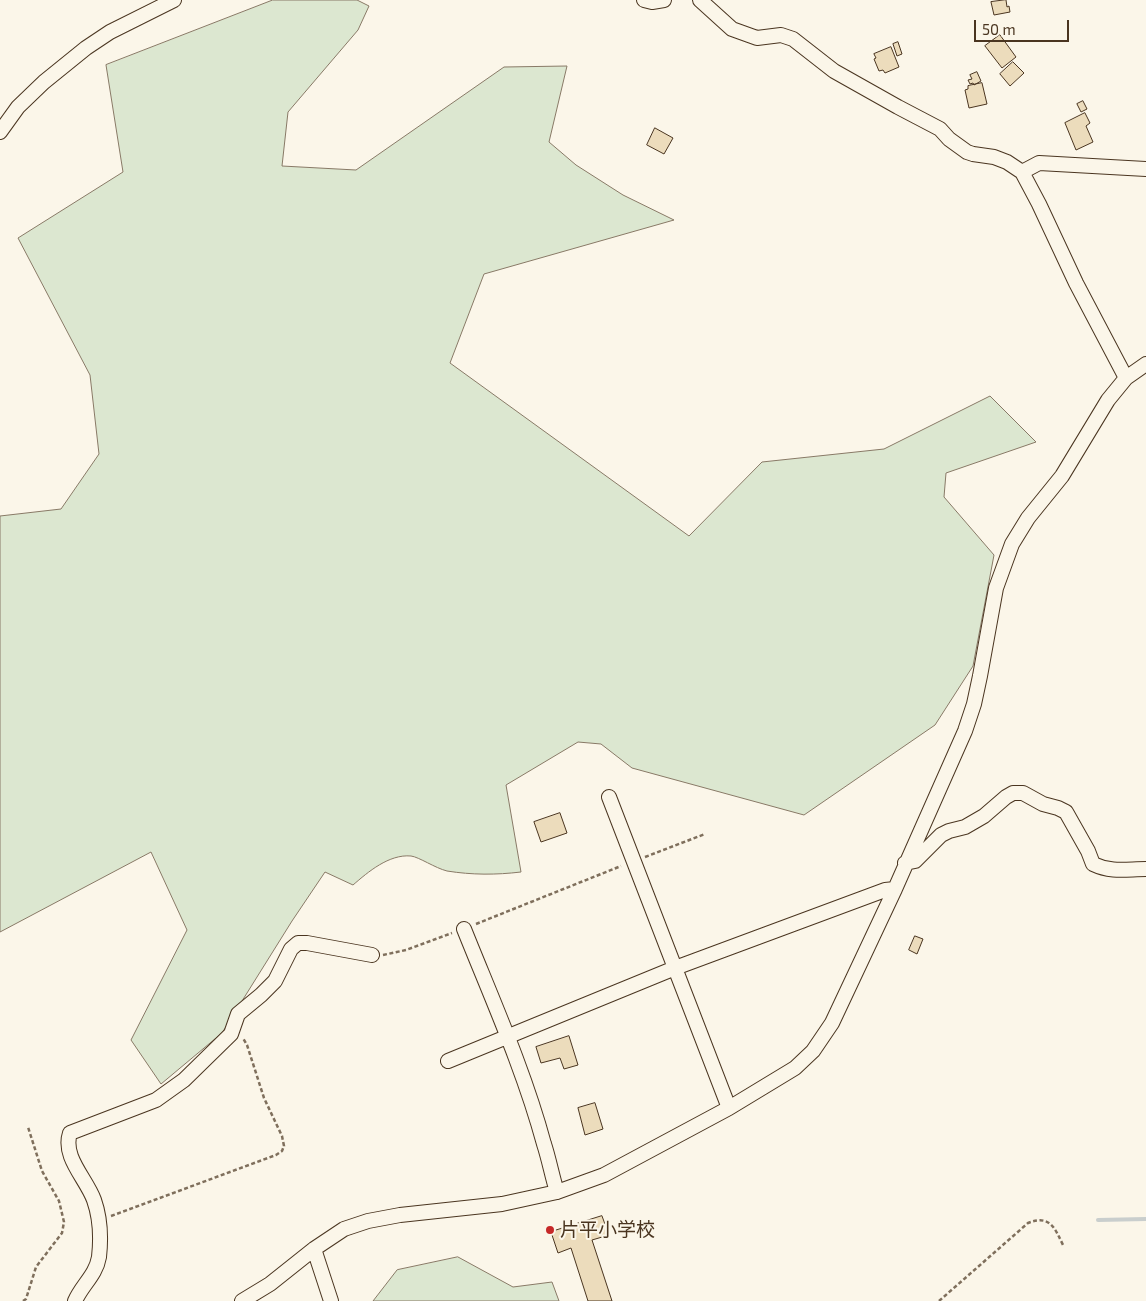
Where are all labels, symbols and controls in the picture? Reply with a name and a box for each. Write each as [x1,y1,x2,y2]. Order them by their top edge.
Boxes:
scale bar [976,10,1071,42]
text: 50 m [982,20,1016,38]
place label: 片平小学校 [560,1219,655,1241]
marker: 片平小学校 [544,1224,556,1236]

